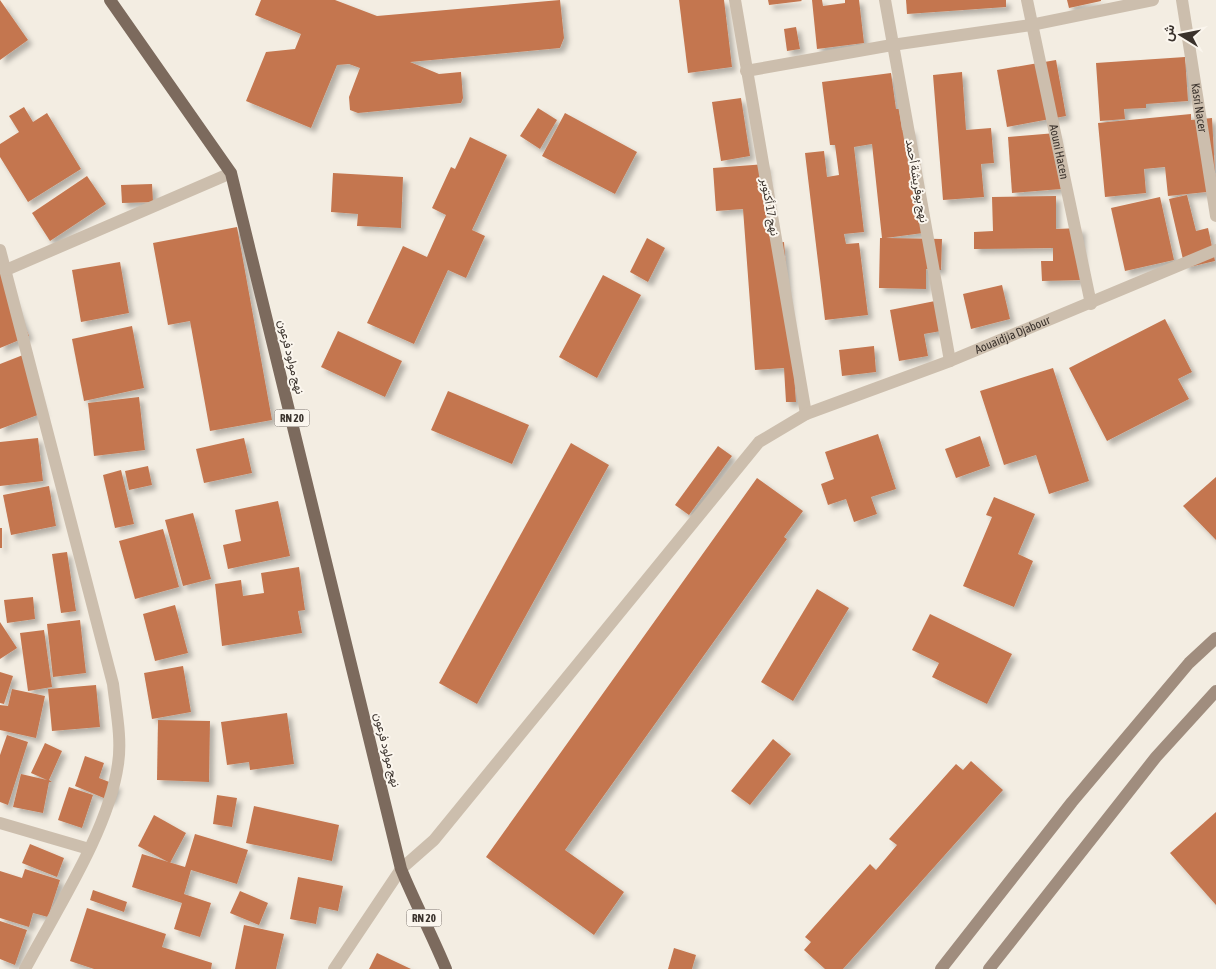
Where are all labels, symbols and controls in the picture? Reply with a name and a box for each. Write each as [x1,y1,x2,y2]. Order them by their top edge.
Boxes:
north arrow [1156,10,1206,60]
text: ش [1159,23,1179,43]
street label: Kasri Nacer [1188,82,1210,134]
street label: Aouni Hacen [1046,123,1072,180]
street label: نهج بوفريشة أحمد [901,138,931,224]
street label: نهج 17 أكتوبر [756,176,782,237]
street label: Aouaidjia Djabour [973,313,1052,357]
street label: نهج مولود فرعون [273,318,307,396]
road number: RN 20 [274,409,310,426]
street label: نهج مولود فرعون [369,711,403,789]
road number: RN 20 [406,910,442,926]

